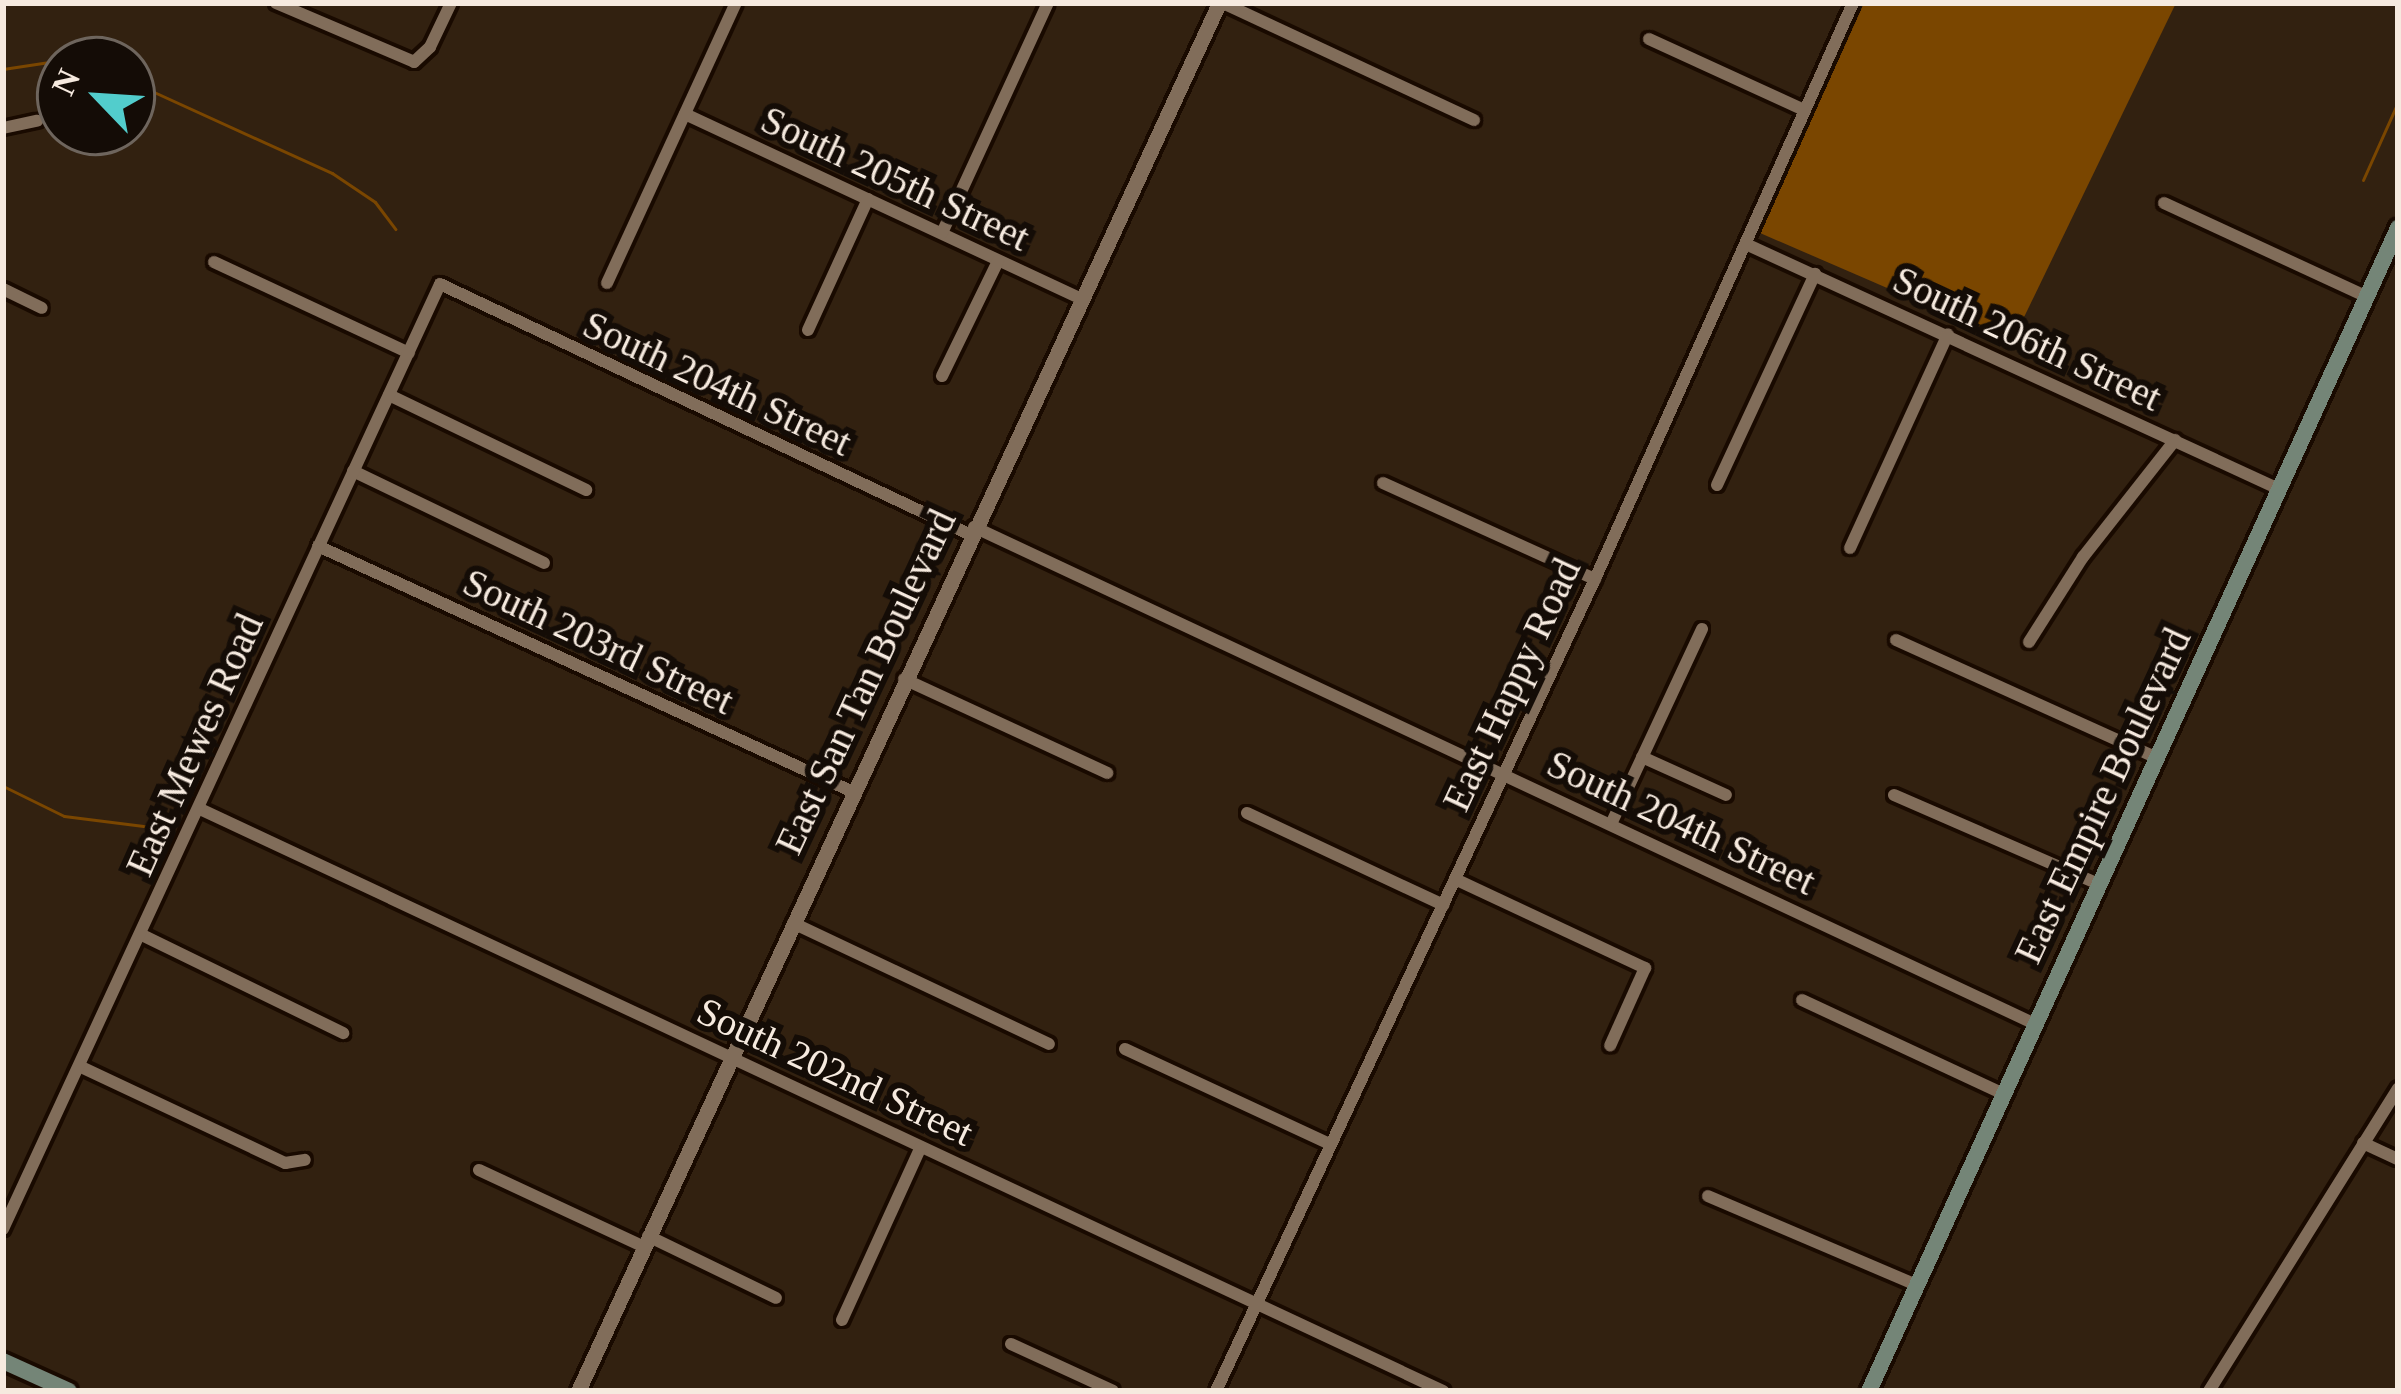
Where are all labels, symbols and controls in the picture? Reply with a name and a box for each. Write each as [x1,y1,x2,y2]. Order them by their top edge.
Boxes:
north arrow [36,36,156,156]
text: N [45,64,87,100]
street label: South 205th Street [754,96,1036,262]
street label: South 206th Street [1886,256,2168,422]
street label: South 204th Street [576,301,858,467]
street label: East San Tan Boulevard [765,502,967,862]
street label: East Happy Road [1433,551,1591,819]
street label: South 203rd Street [456,559,740,725]
street label: East Mewes Road [116,607,274,883]
street label: East Empire Boulevard [2005,621,2201,971]
street label: South 204th Street [1540,740,1822,906]
street label: South 202nd Street [690,988,980,1156]

